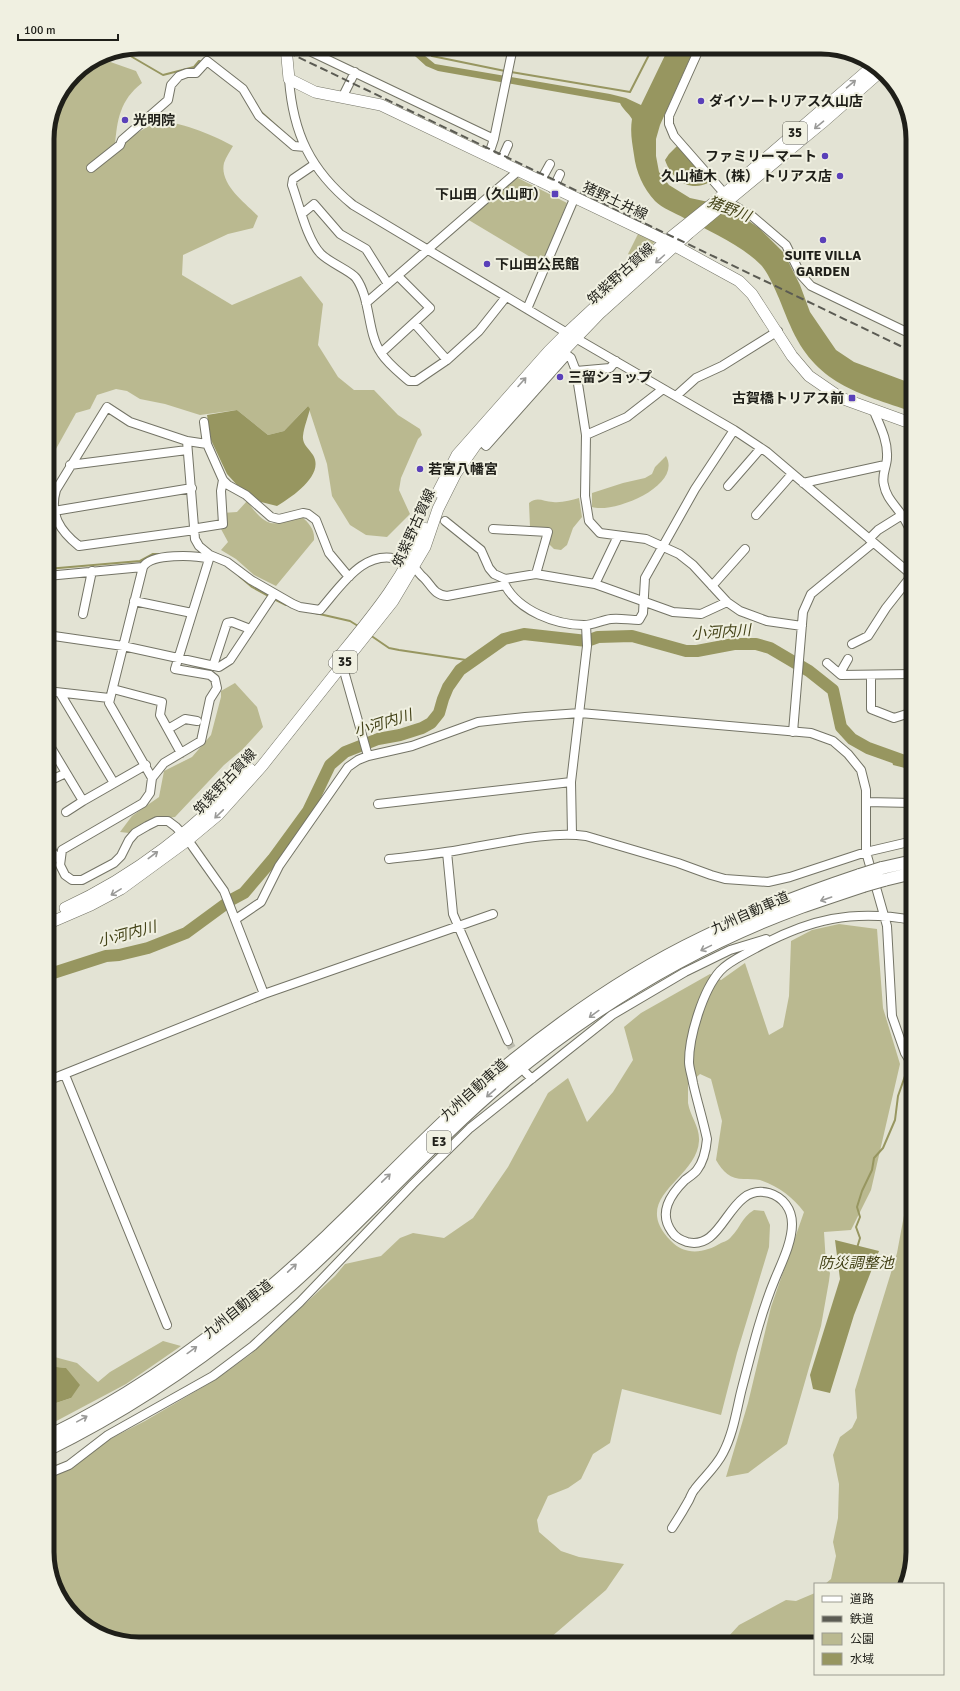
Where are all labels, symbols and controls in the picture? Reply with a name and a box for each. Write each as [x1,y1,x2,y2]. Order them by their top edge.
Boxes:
scale bar [18,16,118,42]
text: 100 m [24,23,56,38]
one-way arrow [846,79,857,88]
place label: ダイソートリアス久山店 [709,93,863,110]
marker: ダイソートリアス久山店 [696,96,706,106]
place label: 光明院 [133,112,175,129]
marker: 光明院 [120,115,130,125]
one-way arrow [814,121,824,130]
road number: 35 [783,122,807,144]
place label: ファミリーマート [705,148,817,165]
marker: ファミリーマート [820,151,830,161]
place label: 久山植木（株） トリアス店 [661,168,832,185]
marker: 久山植木（株） トリアス店 [835,171,845,181]
street label: 猪野土井線 [580,179,650,223]
place label: 下山田（久山町） [435,186,547,203]
marker: 下山田（久山町） [550,189,560,199]
water label: 猪野川 [705,193,755,226]
marker: SUITE VILLA GARDEN [818,235,828,245]
street label: 筑紫野古賀線 [584,240,658,308]
place label: SUITE VILLA GARDEN [785,247,861,280]
one-way arrow [655,254,665,264]
place label: 下山田公民館 [495,256,579,273]
marker: 下山田公民館 [482,259,492,269]
place label: 三留ショップ [568,369,652,386]
marker: 三留ショップ [555,372,565,382]
one-way arrow [517,376,526,387]
place label: 古賀橋トリアス前 [732,390,844,407]
marker: 古賀橋トリアス前 [847,393,857,403]
place label: 若宮八幡宮 [428,461,498,478]
marker: 若宮八幡宮 [415,464,425,474]
street label: 筑紫野古賀線 [389,486,439,570]
water label: 小河内川 [690,621,754,643]
road number: 35 [333,651,357,673]
water label: 小河内川 [352,705,416,740]
street label: 筑紫野古賀線 [190,745,260,819]
one-way arrow [214,809,224,818]
one-way arrow [148,851,159,859]
one-way arrow [111,888,122,896]
street label: 九州自動車道 [708,888,792,938]
one-way arrow [820,895,832,903]
water label: 小河内川 [96,917,160,950]
one-way arrow [700,945,712,953]
one-way arrow [588,1010,599,1018]
street label: 九州自動車道 [437,1056,511,1124]
one-way arrow [486,1089,496,1098]
road number: E3 [427,1131,451,1153]
one-way arrow [381,1173,391,1183]
water label: 防災調整池 [818,1254,895,1272]
one-way arrow [287,1263,297,1273]
street label: 九州自動車道 [200,1276,276,1342]
one-way arrow [186,1346,197,1354]
one-way arrow [76,1415,88,1423]
legend [814,1583,944,1675]
text: 道路 [850,1592,874,1607]
text: 鉄道 [850,1612,874,1627]
text: 公園 [850,1632,874,1647]
text: 水域 [850,1652,874,1667]

